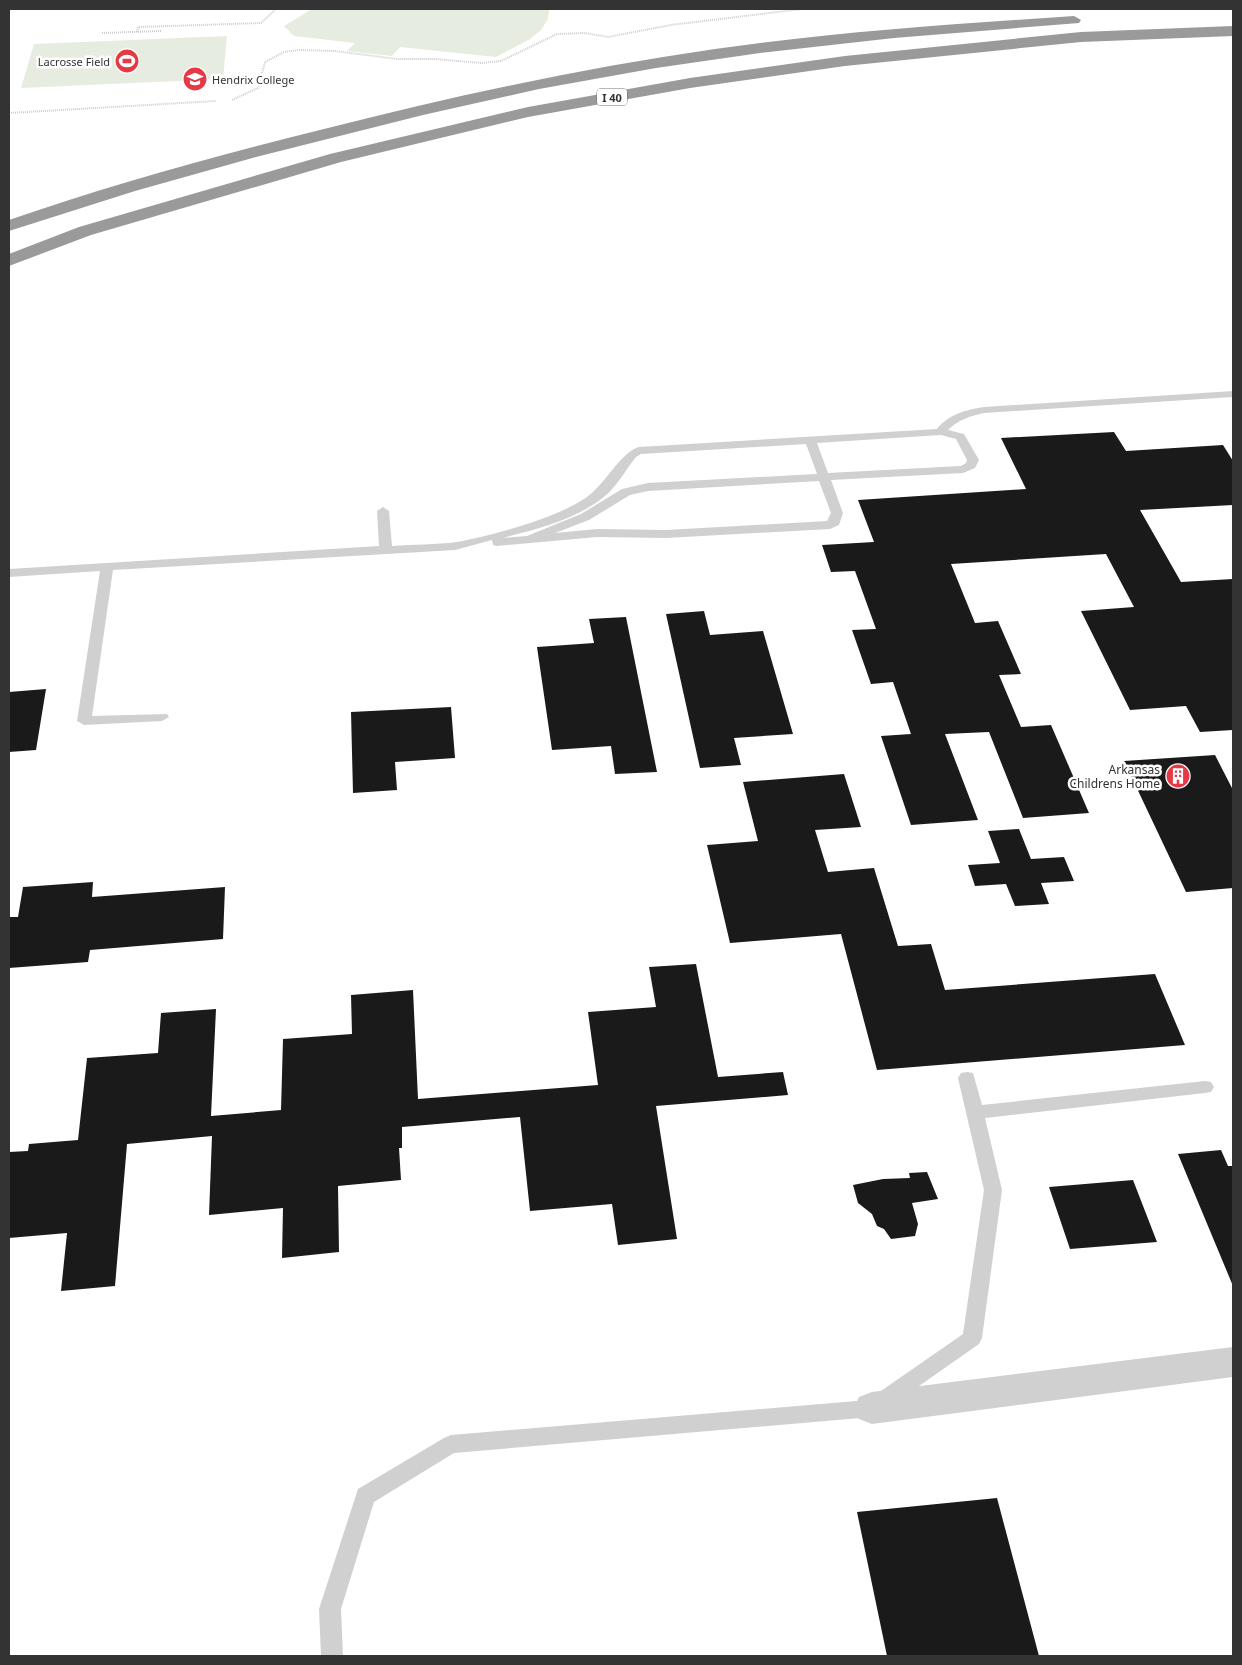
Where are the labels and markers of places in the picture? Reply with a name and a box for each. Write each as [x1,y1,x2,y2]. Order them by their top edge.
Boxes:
sports icon: Lacrosse Field [114,48,140,74]
place label: Lacrosse Field [38,54,110,69]
school or university icon: Hendrix College [182,66,208,92]
place label: Hendrix College [212,72,294,87]
place label: Arkansas Childrens Home [1070,761,1160,792]
building icon: Arkansas Childrens Home [1165,763,1191,789]

